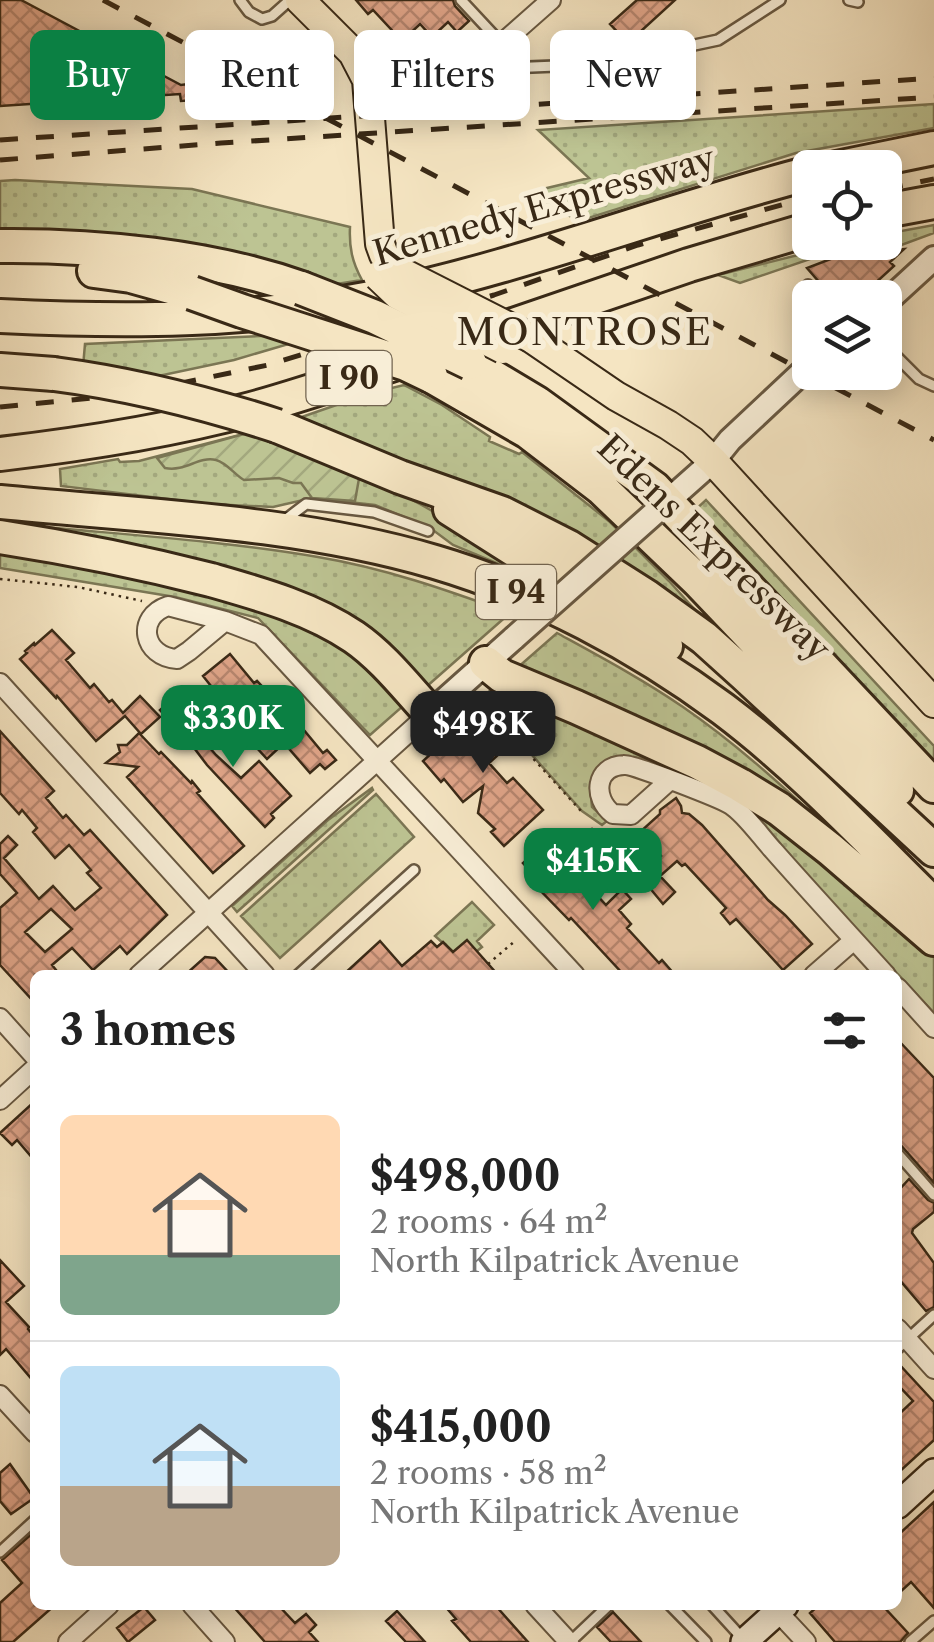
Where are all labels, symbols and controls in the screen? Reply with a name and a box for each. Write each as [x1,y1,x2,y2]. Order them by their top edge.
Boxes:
chip: Buy [30,30,165,120]
chip: Rent [185,30,334,120]
chip: Filters [354,30,530,120]
chip: New [550,30,696,120]
street label: Kennedy Expressway [368,136,720,275]
map controls [792,150,902,390]
button: locate [792,150,902,260]
button: layers [792,280,902,390]
district label: MONTROSE [457,308,713,355]
road number: I 90 [306,351,392,405]
street label: Edens Expressway [589,426,840,670]
road number: I 94 [476,565,556,619]
pin: $330K [163,685,303,770]
pin: $498K [413,691,553,776]
text: $330K [183,698,283,737]
text: $498K [432,704,534,743]
pin: $415K [523,828,663,913]
text: $415K [546,841,640,880]
icon: filters [817,1003,872,1058]
text: 3 homes [60,1004,236,1056]
text: $498,000 [370,1150,561,1202]
icon: home [140,1155,260,1275]
text: 2 rooms · 64 m² [370,1202,608,1241]
text: North Kilpatrick Avenue [370,1241,739,1280]
text: $415,000 [370,1401,552,1453]
icon: home [140,1406,260,1526]
text: 2 rooms · 58 m² [370,1453,607,1492]
text: North Kilpatrick Avenue [370,1492,739,1531]

